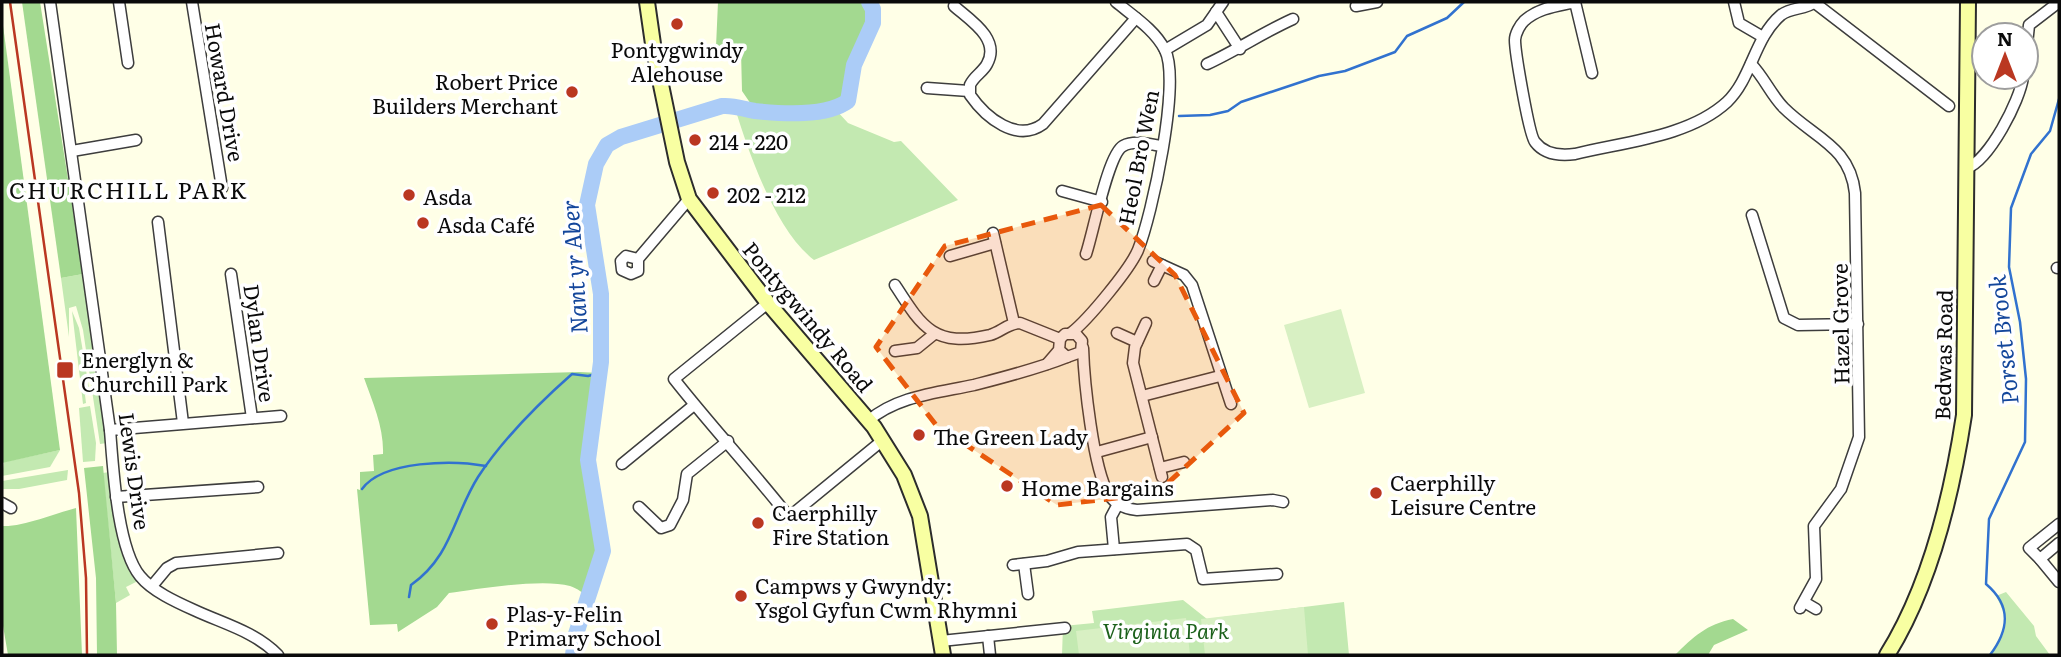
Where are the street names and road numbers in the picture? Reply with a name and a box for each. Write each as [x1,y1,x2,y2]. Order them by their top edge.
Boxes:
street label: Howard Drive [199,20,253,164]
street label: Heol Bro Wen [1109,87,1165,227]
street label: Pontygwindy Road [737,234,881,398]
street label: Hazel Grove [1822,263,1856,385]
street label: Dylan Drive [237,282,285,404]
street label: Bedwas Road [1925,289,1959,421]
street label: Lewis Drive [112,410,160,532]

